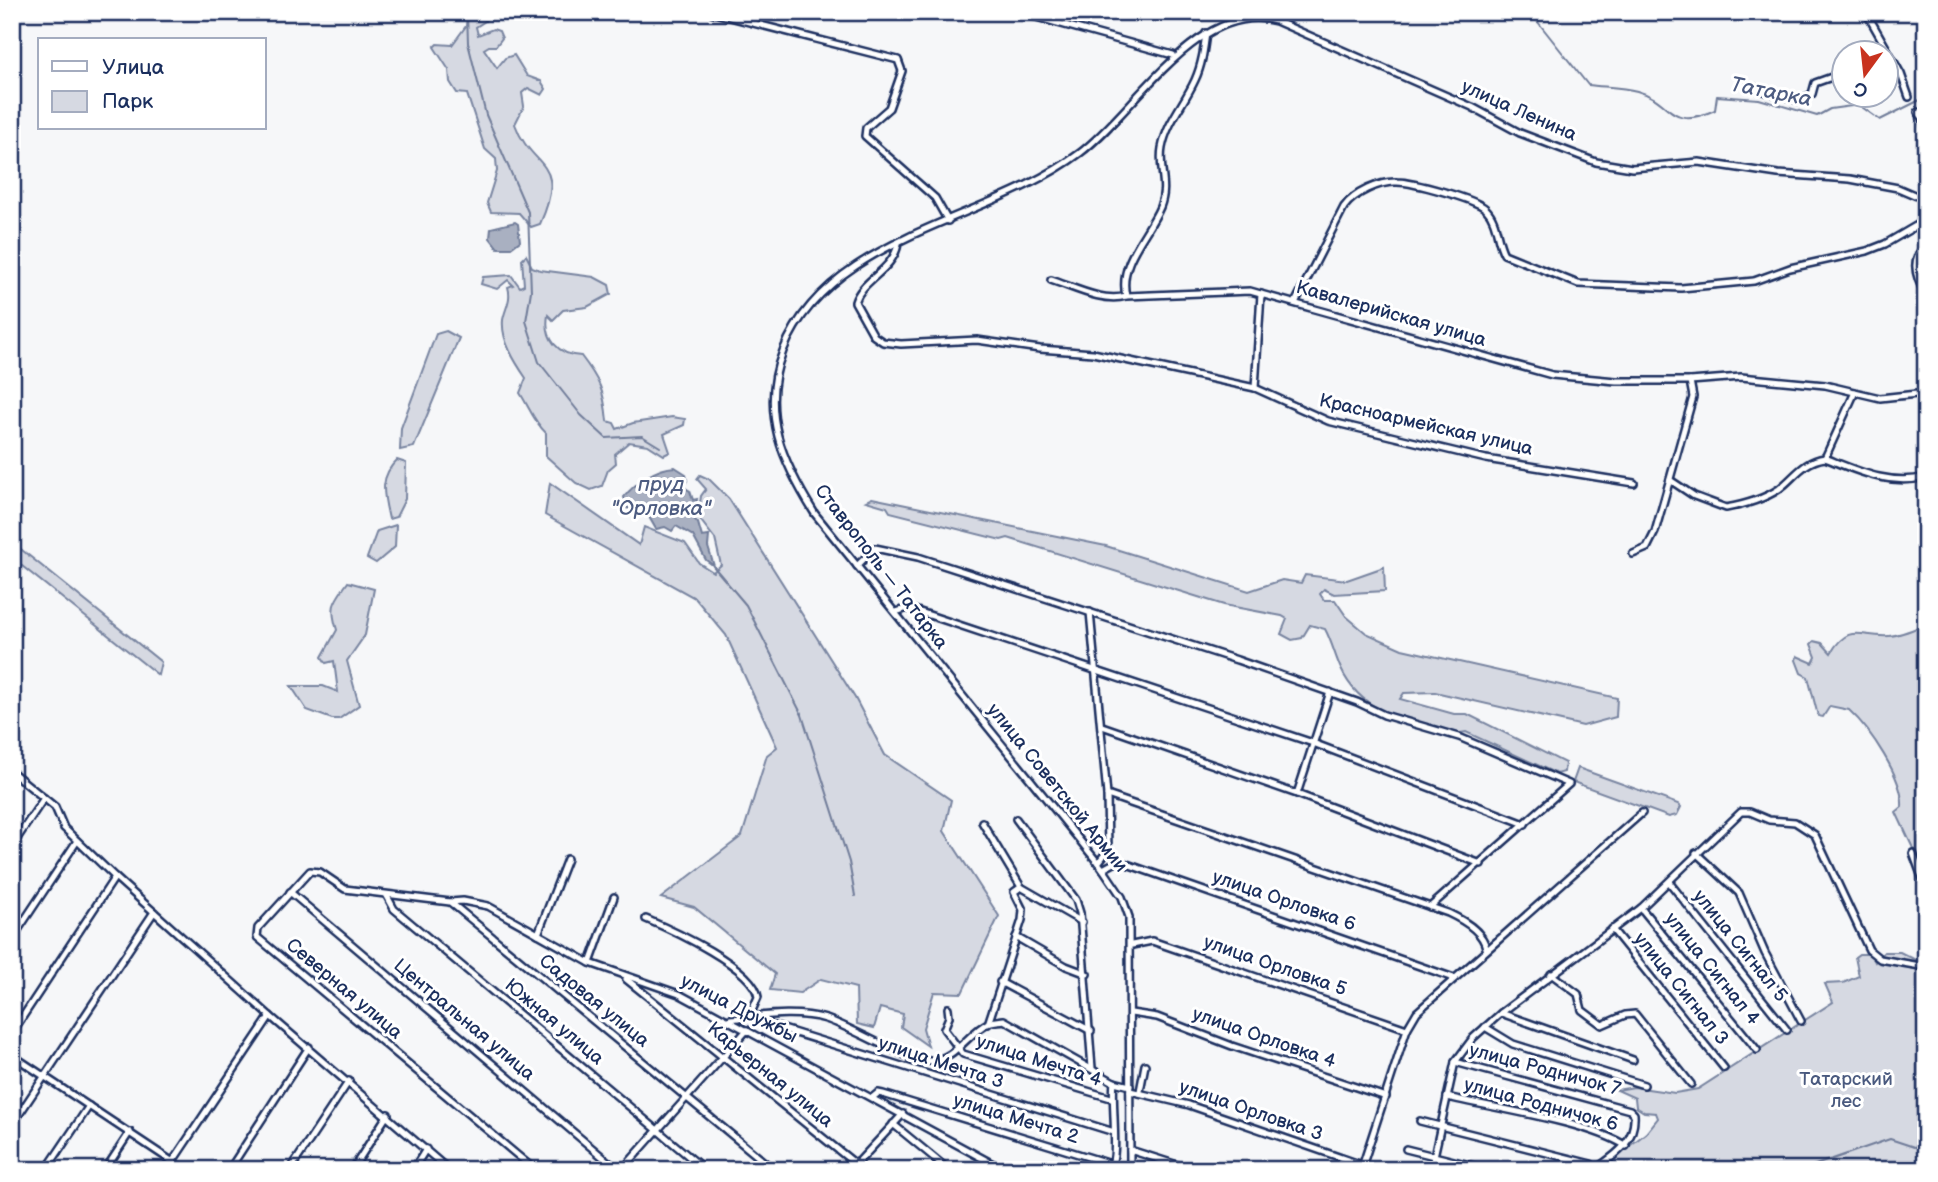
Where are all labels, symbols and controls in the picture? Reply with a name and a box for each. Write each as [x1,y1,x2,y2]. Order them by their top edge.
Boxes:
legend [38,38,266,130]
north arrow [1829,38,1899,108]
text: Улица [102,55,165,80]
water label: Татарка [1728,72,1814,112]
street label: улица Ленина [1458,75,1580,147]
text: С [1852,76,1870,102]
text: Парк [102,89,153,114]
street label: Кавалерийская улица [1293,276,1489,352]
street label: Красноармейская улица [1317,389,1535,461]
water label: пруд "Орловка" [611,472,712,521]
street label: Ставрополь — Татарка [809,480,953,654]
street label: улица Советской Армии [982,699,1132,877]
street label: улица Орловка 6 [1209,866,1359,936]
street label: улица Сигнал 5 [1688,885,1792,1007]
street label: улица Сигнал 4 [1660,908,1765,1030]
street label: улица Сигнал 3 [1629,928,1733,1050]
street label: улица Орловка 5 [1201,931,1350,1001]
street label: Северная улица [281,934,407,1044]
street label: Садовая улица [534,950,654,1052]
street label: Центральная улица [389,954,539,1086]
street label: улица Дружбы [677,970,801,1048]
street label: Южная улица [500,974,608,1070]
street label: улица Орловка 4 [1189,1003,1339,1073]
street label: Карьерная улица [702,1017,838,1133]
street label: улица Мечта 4 [973,1030,1105,1092]
street label: улица Мечта 3 [875,1032,1007,1094]
street label: улица Родничок 7 [1467,1039,1624,1101]
park label: Татарский лес [1799,1068,1893,1113]
street label: улица Родничок 6 [1461,1073,1621,1137]
street label: улица Орловка 3 [1176,1076,1326,1146]
street label: улица Мечта 2 [950,1089,1082,1149]

